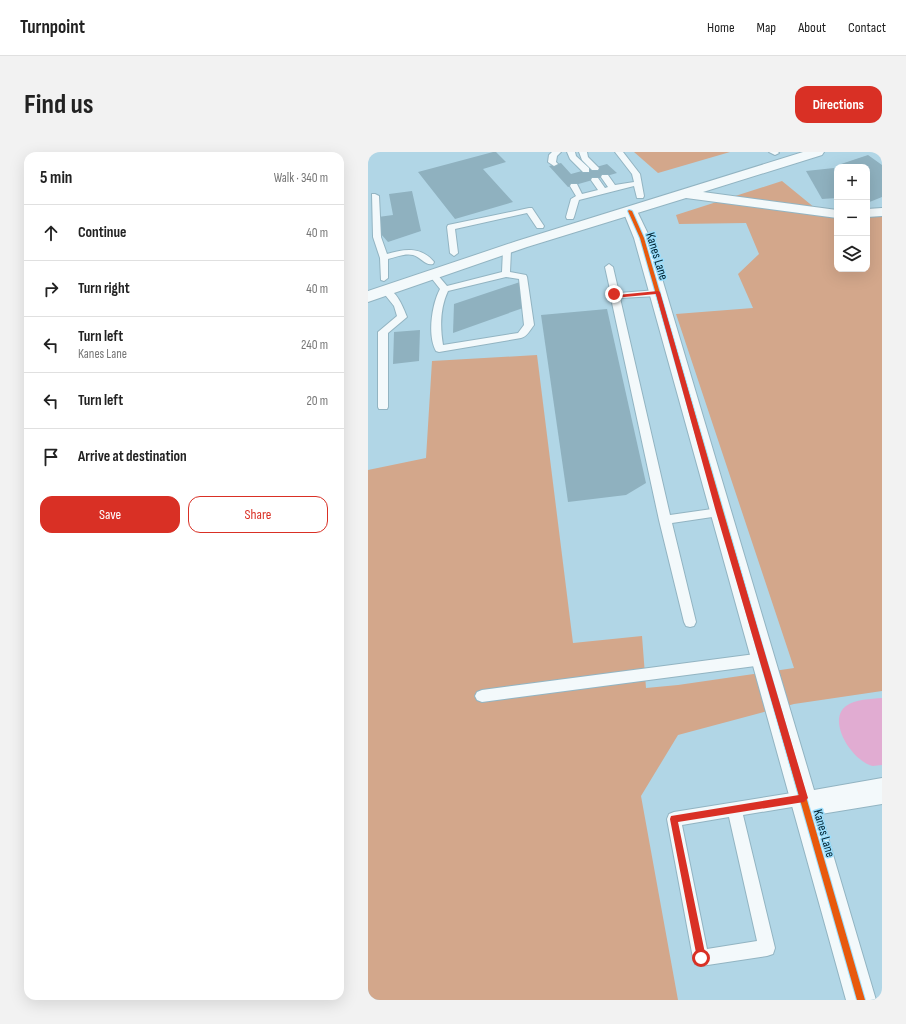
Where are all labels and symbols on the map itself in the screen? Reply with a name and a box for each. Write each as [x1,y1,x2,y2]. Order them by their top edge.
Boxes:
street label: Kanes Lane [642,231,672,282]
route end [605,285,623,303]
street label: Kanes Lane [810,808,838,859]
route start [692,949,710,967]

